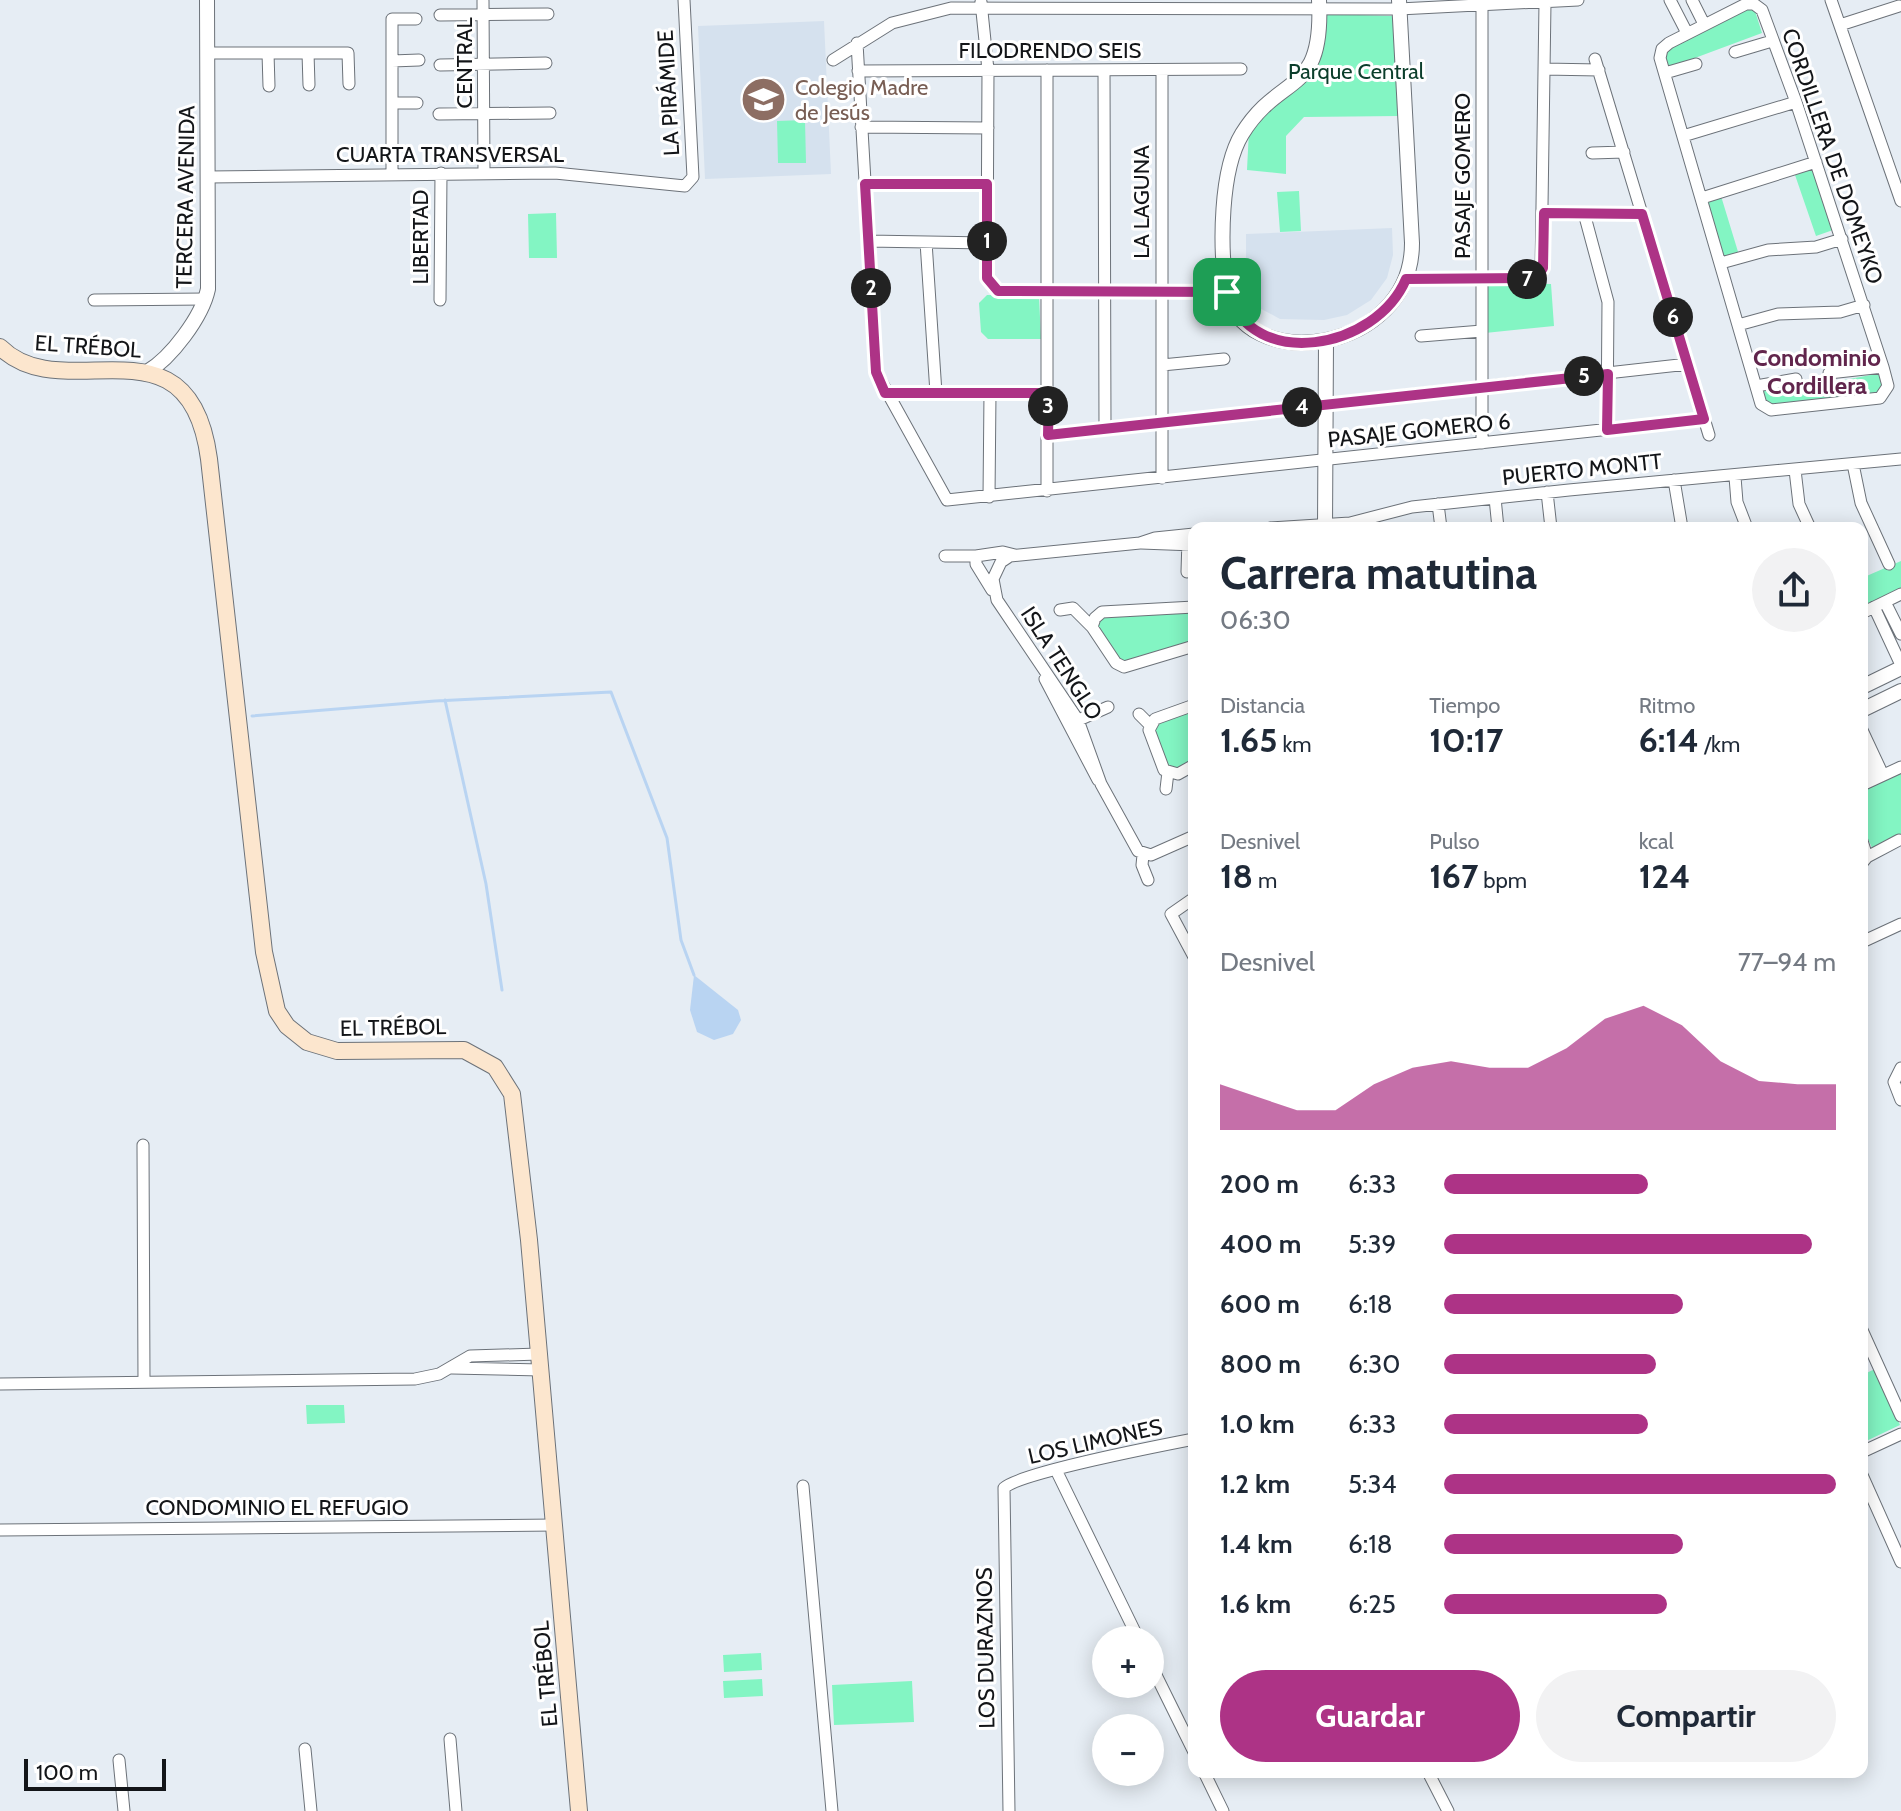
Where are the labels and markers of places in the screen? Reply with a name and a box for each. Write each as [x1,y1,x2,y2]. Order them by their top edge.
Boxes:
place label: Colegio Madre de Jesús [795,74,928,126]
school or university icon: Colegio Madre de Jesús [740,76,788,124]
pin: 1 [967,221,1007,261]
pin [1193,258,1261,326]
pin: 7 [1507,259,1547,299]
pin: 2 [851,268,891,308]
pin: 6 [1653,297,1693,337]
pin: 5 [1564,356,1604,396]
pin: 3 [1028,386,1068,426]
pin: 4 [1282,387,1322,427]

